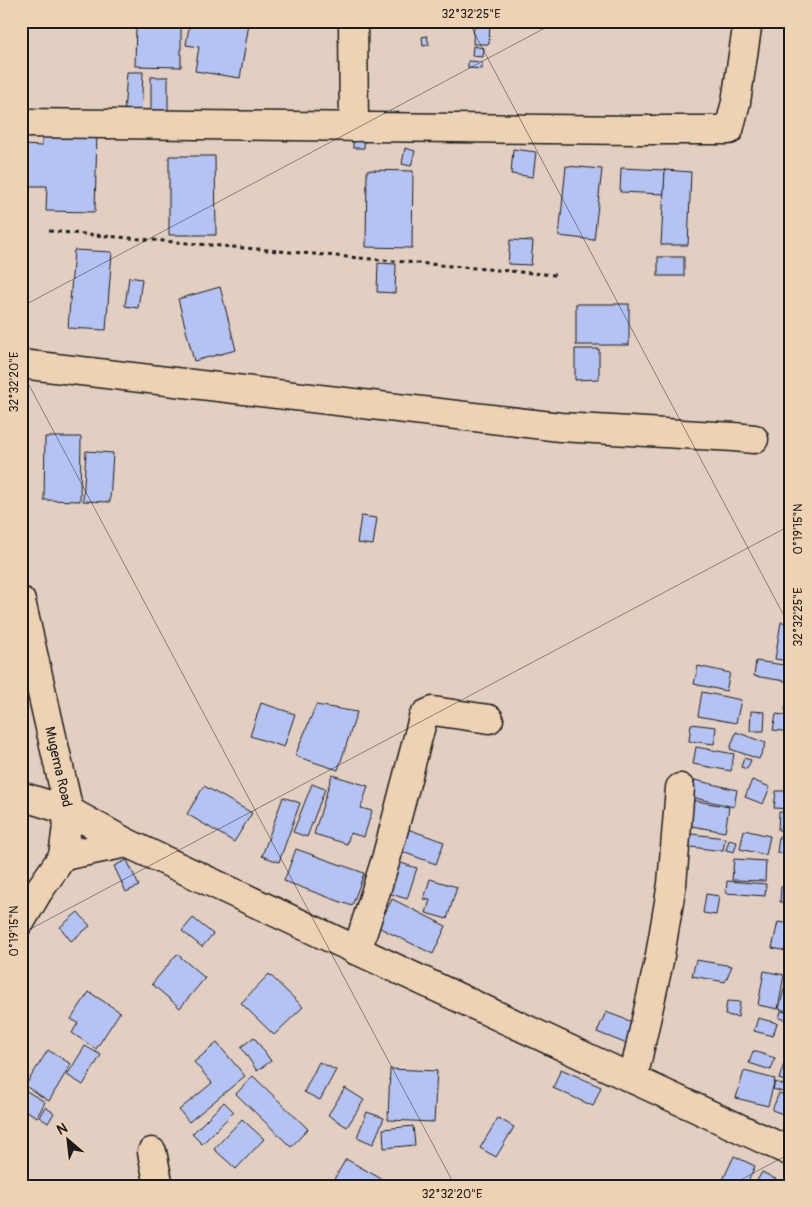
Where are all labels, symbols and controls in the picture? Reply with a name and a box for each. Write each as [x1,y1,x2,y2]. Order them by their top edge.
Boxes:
text: 32°32'25"E [442,7,500,22]
text: 32°32'20"E [7,352,22,412]
text: 0°19'15"N [791,504,806,554]
text: 32°32'25"E [791,588,806,646]
street label: Mugema Road [41,725,76,809]
text: 0°19'15"N [7,906,22,956]
north arrow [42,1114,92,1164]
text: N [54,1119,70,1139]
text: 32°32'20"E [422,1187,482,1202]

